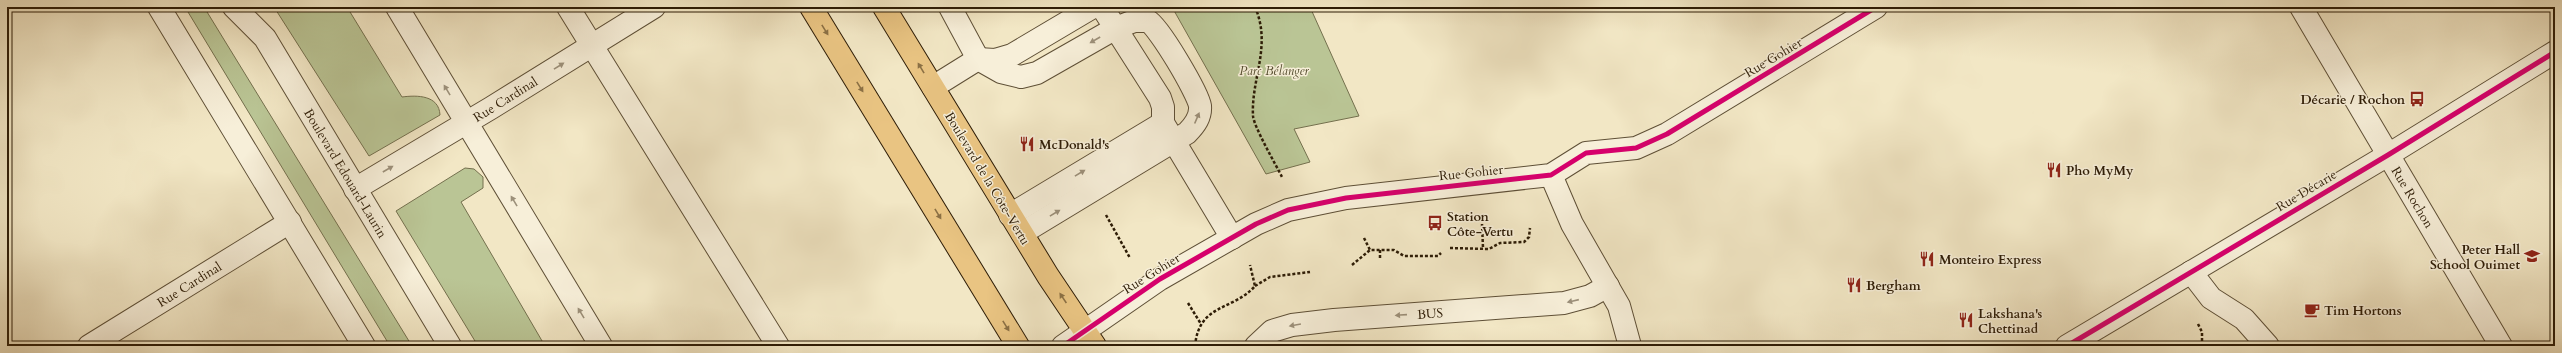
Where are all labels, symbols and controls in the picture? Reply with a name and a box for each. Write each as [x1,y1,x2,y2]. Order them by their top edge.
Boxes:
one-way arrow [822,24,829,36]
street label: Rue Gohier [1741,33,1806,82]
one-way arrow [1089,36,1101,43]
one-way arrow [553,62,565,69]
one-way arrow [918,62,925,74]
park label: Parc Bélanger [1239,62,1309,80]
street label: Rue Cardinal [470,73,542,127]
one-way arrow [857,81,864,93]
one-way arrow [443,84,450,96]
bus stop icon: Décarie / Rochon [2408,90,2426,108]
place label: Décarie / Rochon [2300,91,2406,109]
street label: Boulevard Edouard-Laurin [299,105,391,242]
street label: Boulevard de la Côte-Vertu [940,109,1034,249]
one-way arrow [1194,113,1200,124]
restaurant icon: McDonald's [1018,135,1036,153]
place label: McDonald's [1039,136,1110,154]
street label: Rue Gohier [1438,161,1504,185]
restaurant icon: Pho MyMy [2045,161,2063,179]
place label: Pho MyMy [2066,162,2134,180]
street label: Rue Rochon [2387,163,2438,232]
one-way arrow [382,166,394,173]
street label: Rue Décarie [2273,166,2340,216]
one-way arrow [1074,169,1086,176]
one-way arrow [510,195,517,207]
place label: Station Côte-Vertu [1447,208,1514,241]
one-way arrow [934,209,942,219]
one-way arrow [1050,209,1060,217]
bus stop icon: Station Côte-Vertu [1426,214,1444,232]
place label: Peter Hall School Ouimet [2430,241,2520,274]
school or university icon: Peter Hall School Ouimet [2523,247,2541,265]
street label: Rue Gohier [1119,249,1184,299]
restaurant icon: Monteiro Express [1918,250,1936,268]
place label: Monteiro Express [1939,251,2042,269]
street label: Rue Cardinal [154,258,226,312]
restaurant icon: Bergham [1845,276,1863,294]
place label: Bergham [1866,277,1921,295]
one-way arrow [1059,293,1067,303]
one-way arrow [1566,299,1579,305]
cafe icon: Tim Hortons [2303,301,2321,319]
place label: Tim Hortons [2324,302,2402,320]
street label: BUS [1416,304,1444,324]
place label: Lakshana's Chettinad [1978,305,2042,338]
one-way arrow [577,307,584,319]
one-way arrow [1395,311,1407,318]
restaurant icon: Lakshana's Chettinad [1957,311,1975,329]
one-way arrow [1002,320,1009,331]
one-way arrow [1289,322,1301,328]

